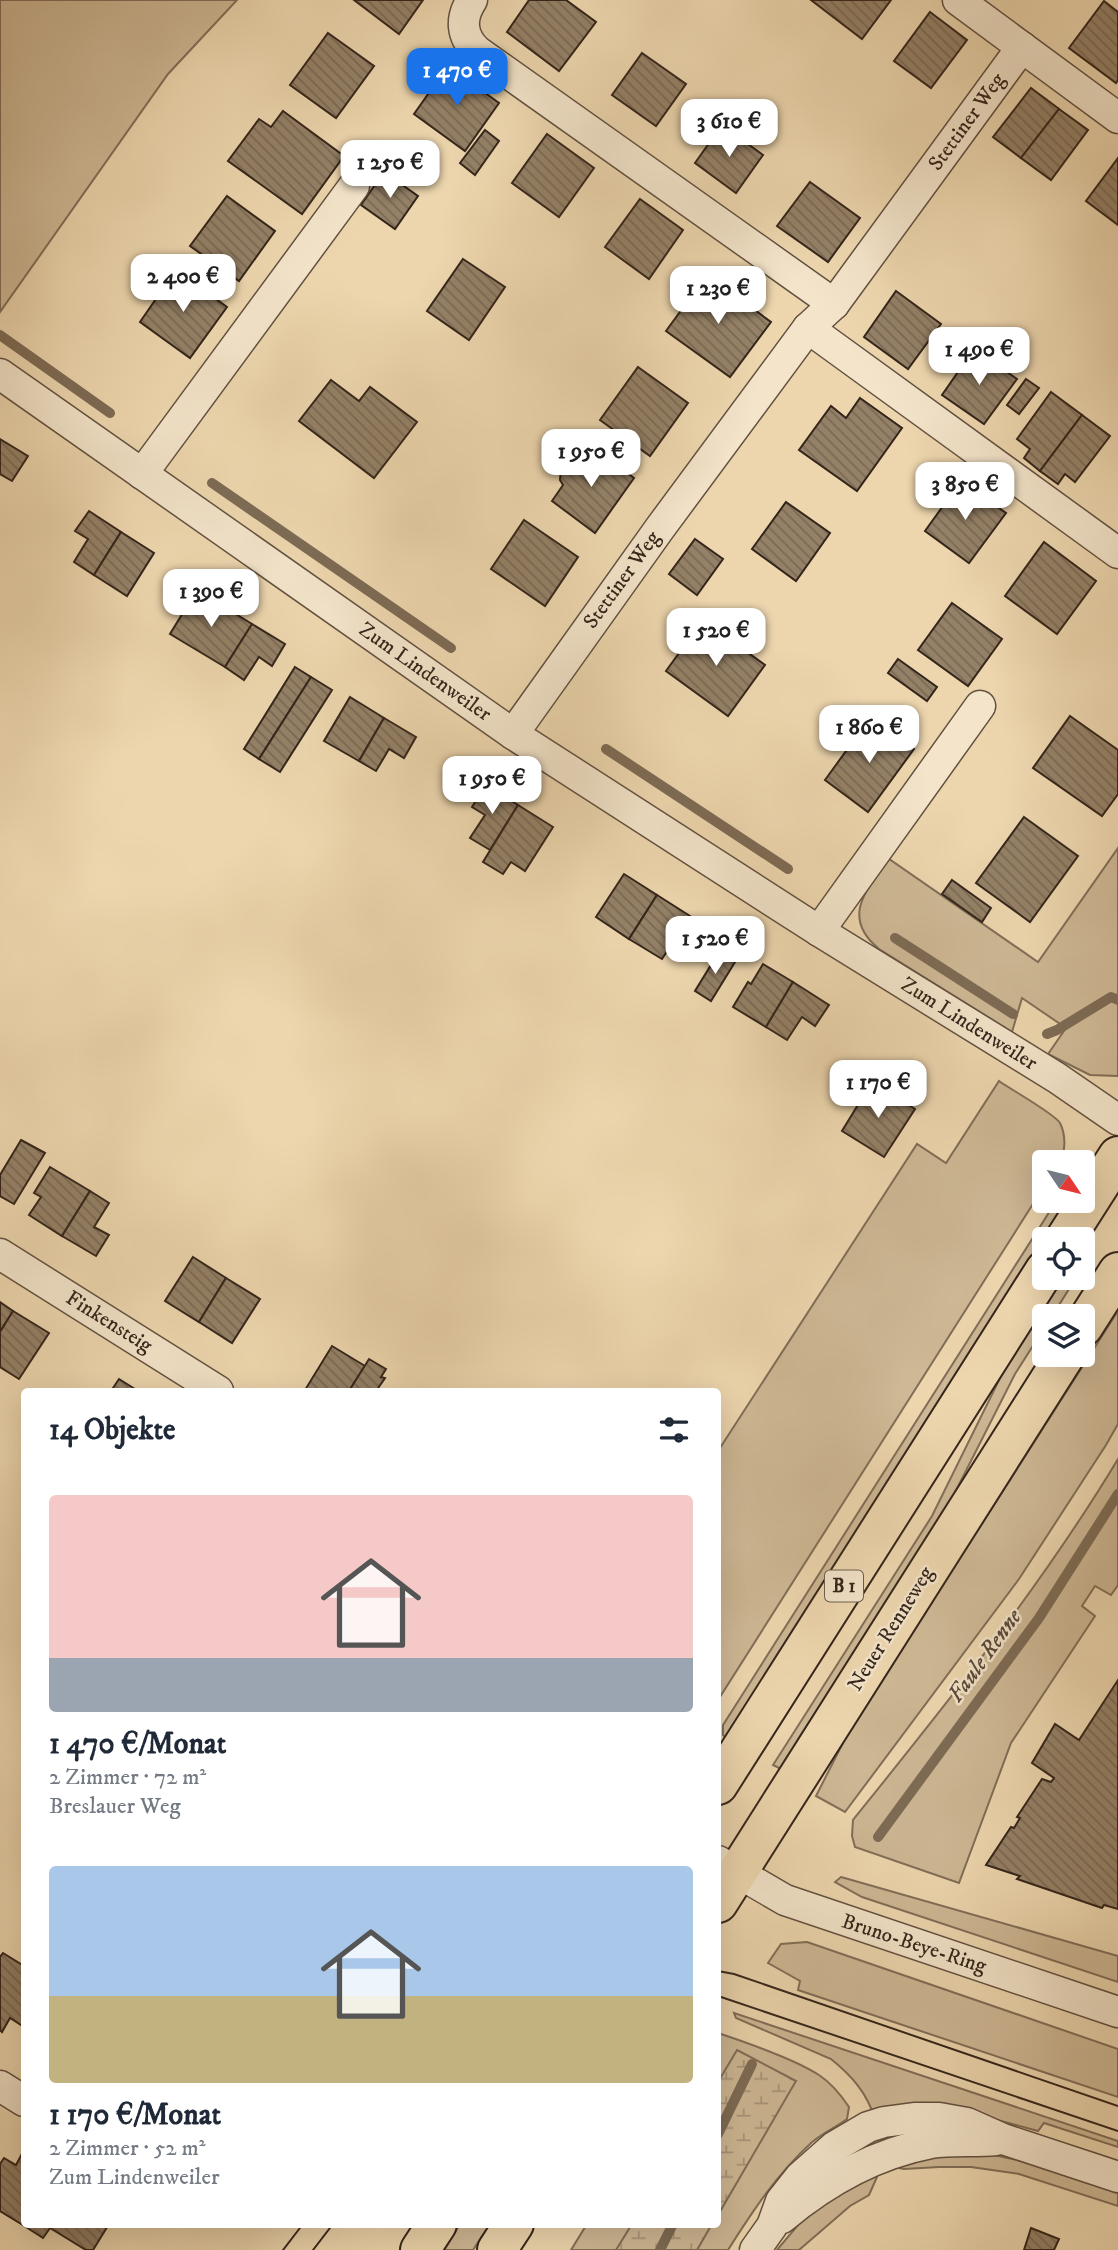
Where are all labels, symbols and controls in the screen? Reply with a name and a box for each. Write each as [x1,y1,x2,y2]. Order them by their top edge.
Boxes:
pin: 1 470 € [392,48,522,108]
text: 1 470 € [423,56,491,85]
street label: Stettiner Weg [923,67,1012,176]
pin: 3 610 € [664,100,794,159]
text: 3 610 € [697,107,761,136]
pin: 1 250 € [325,140,455,200]
text: 1 250 € [357,148,423,177]
pin: 2 400 € [118,254,248,314]
text: 2 400 € [147,262,219,291]
pin: 1 230 € [653,266,783,326]
text: 1 230 € [686,274,750,303]
pin: 1 490 € [914,328,1044,387]
text: 1 490 € [945,335,1013,364]
pin: 1 950 € [526,430,656,489]
text: 1 950 € [557,437,625,466]
pin: 3 850 € [900,462,1030,522]
text: 3 850 € [931,470,999,499]
street label: Stettiner Weg [578,525,667,634]
pin: 1 390 € [146,570,276,629]
text: 1 390 € [179,577,243,606]
pin: 1 520 € [651,608,781,668]
text: 1 520 € [683,616,749,645]
street label: Zum Lindenweiler [354,617,496,727]
pin: 1 860 € [804,706,934,765]
text: 1 860 € [835,713,903,742]
pin: 1 950 € [427,756,557,816]
text: 1 950 € [458,764,526,793]
pin: 1 520 € [650,916,780,976]
text: 1 520 € [682,924,748,953]
street label: Zum Lindenweiler [896,972,1042,1076]
pin: 1 170 € [813,1060,943,1120]
text: 1 170 € [846,1068,910,1097]
north arrow [1032,1150,1096,1213]
map controls [1032,1150,1095,1367]
button: locate [1032,1227,1095,1290]
street label: Finkensteig [61,1285,158,1359]
button: layers [1032,1304,1095,1367]
icon: filters [655,1411,693,1449]
text: 14 Objekte [49,1412,175,1449]
icon: home [308,1540,434,1666]
street label: Neuer Renneweg [842,1561,940,1696]
road number: B 1 [825,1570,863,1602]
water label: Faule Renne [942,1603,1029,1708]
text: 1 470 €/Monat [49,1726,226,1763]
text: 2 Zimmer · 72 m² [49,1763,206,1792]
text: Breslauer Weg [49,1792,181,1821]
street label: Bruno-Beye-Ring [838,1908,990,1980]
icon: home [308,1911,434,2037]
text: 1 170 €/Monat [49,2097,221,2134]
text: 2 Zimmer · 52 m² [49,2134,206,2163]
text: Zum Lindenweiler [49,2163,220,2192]

